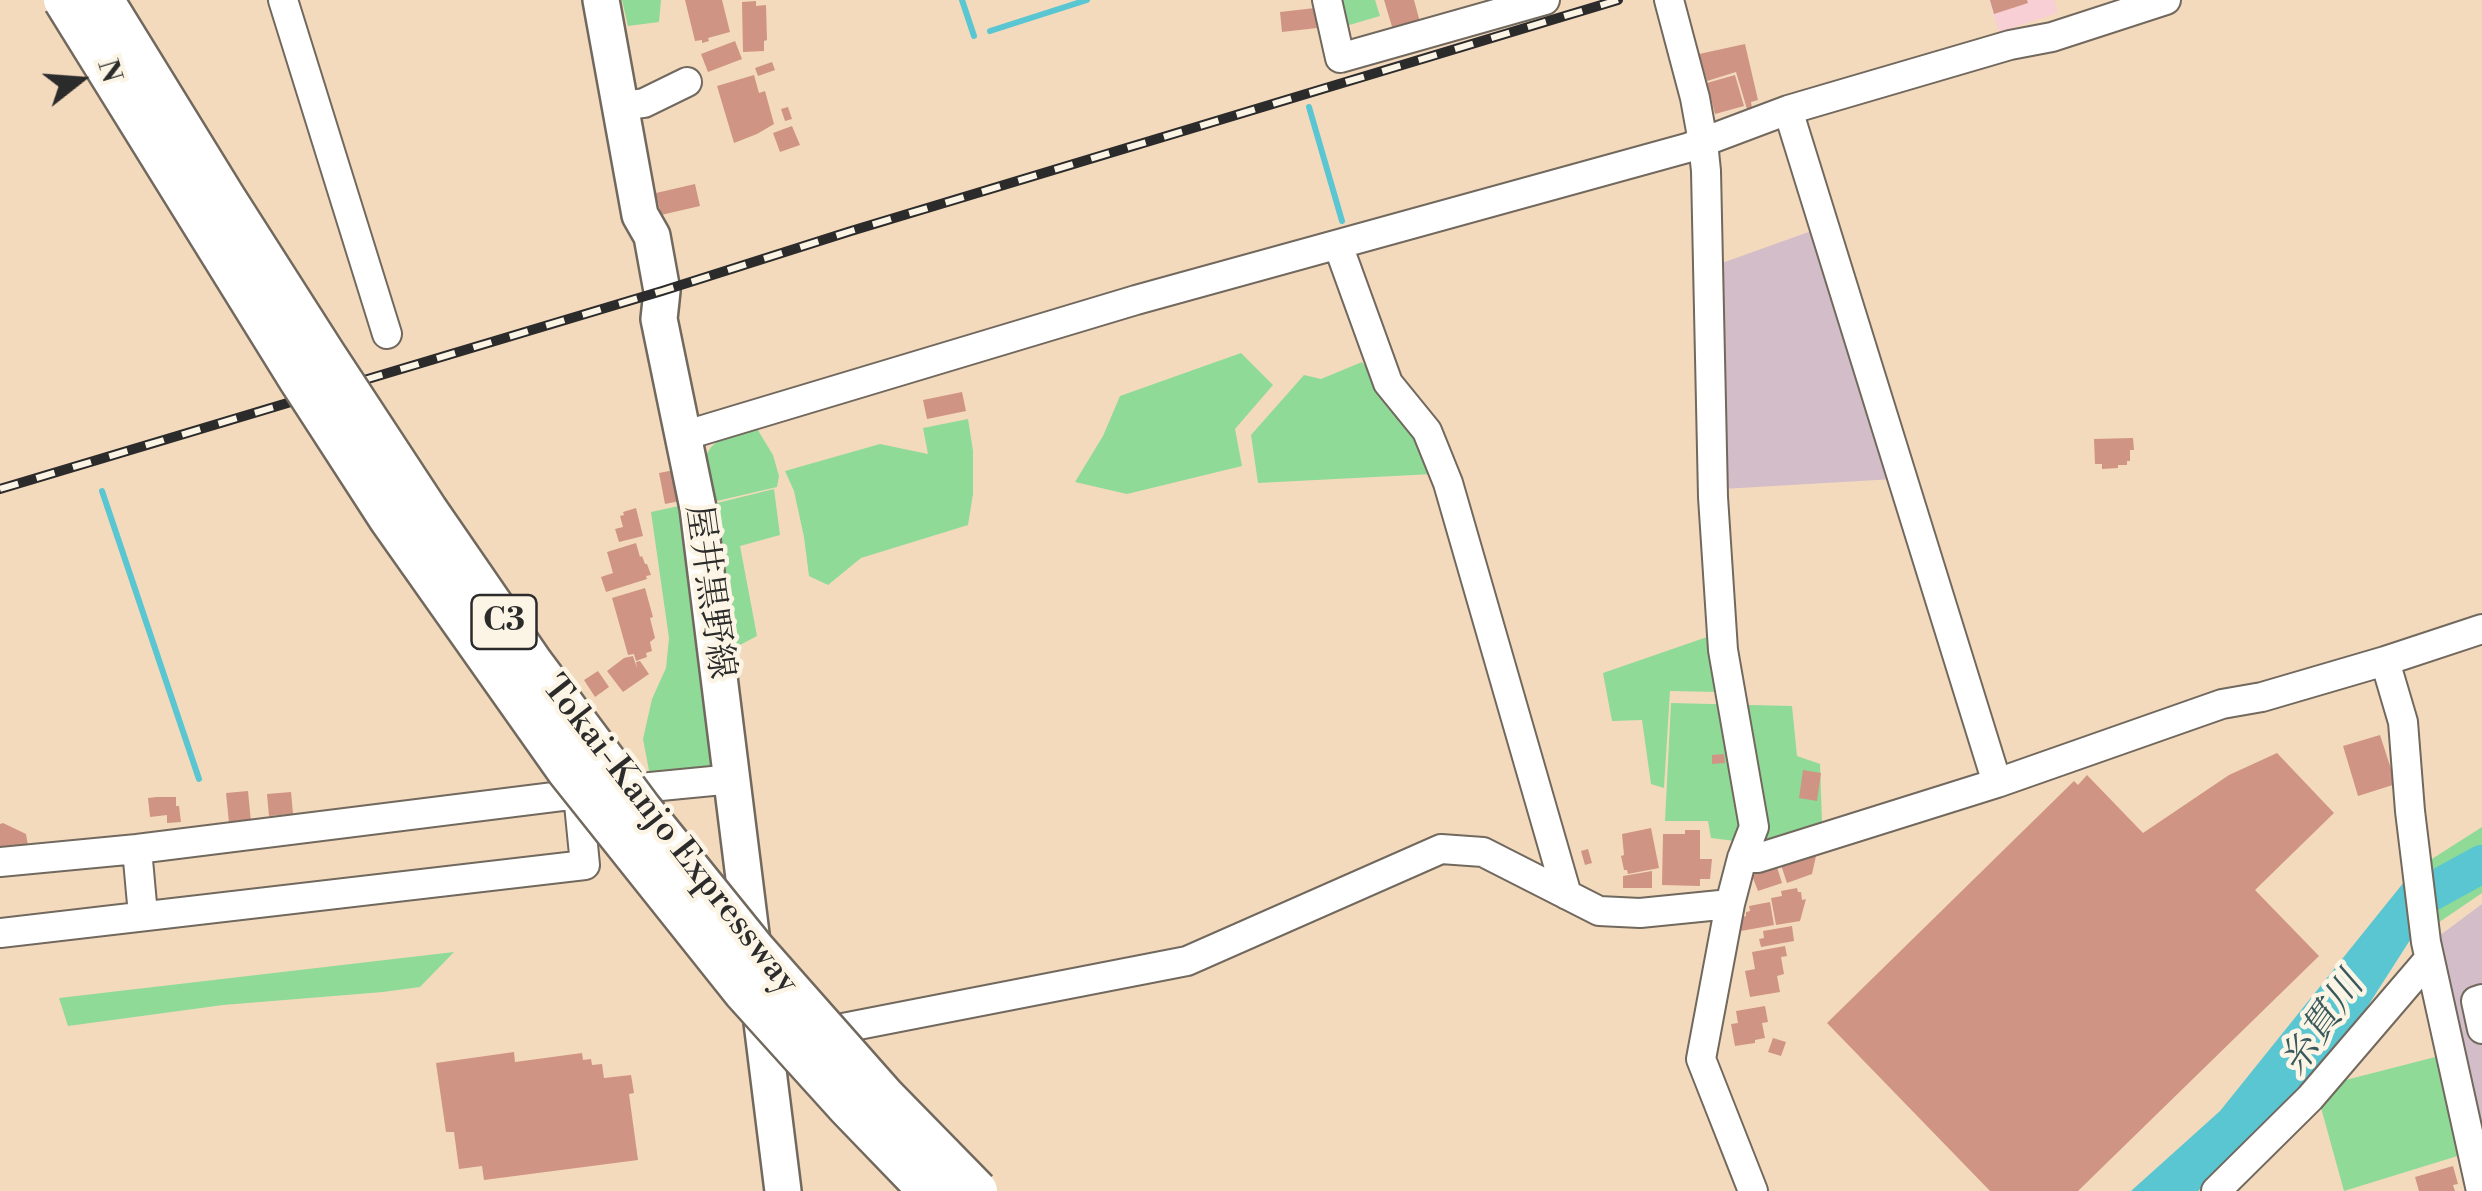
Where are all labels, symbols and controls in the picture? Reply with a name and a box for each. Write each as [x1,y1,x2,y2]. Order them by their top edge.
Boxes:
north arrow [30,30,130,130]
text: N [89,55,129,87]
street label: 屋井黒野線 [675,502,741,682]
road number: C3 [472,595,536,649]
street label: Tokai-Kanjo Expressway [532,669,806,1003]
water label: 糸貫川 [2273,965,2375,1085]

